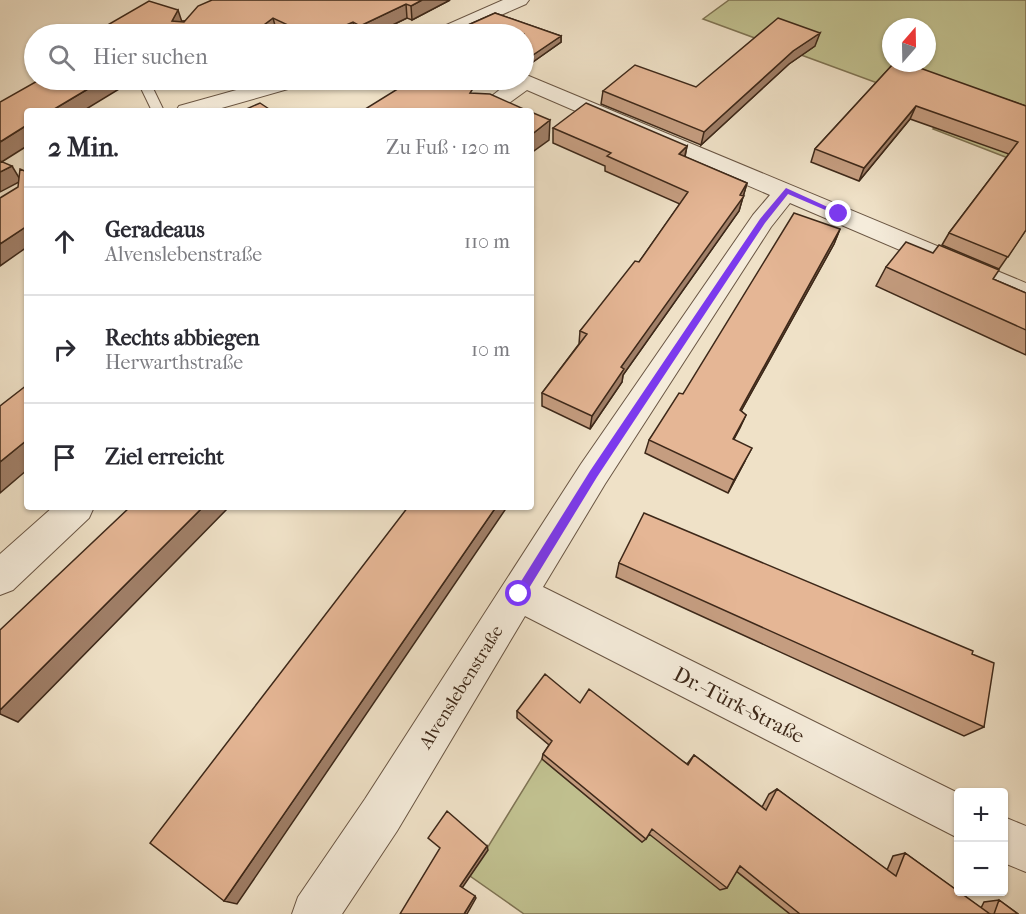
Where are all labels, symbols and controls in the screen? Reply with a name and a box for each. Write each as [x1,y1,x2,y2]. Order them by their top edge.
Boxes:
north arrow [882,18,936,72]
search box [24,24,534,90]
icon: search [45,41,78,74]
text: Hier suchen [93,44,208,70]
text: 2 Min. [48,132,119,163]
text: Zu Fuß · 120 m [386,136,510,159]
route end [825,200,851,226]
text: Geradeaus [105,217,205,243]
icon: ahead [48,225,81,258]
text: 110 m [464,230,510,253]
text: Alvenslebenstraße [105,243,262,266]
text: Rechts abbiegen [105,325,260,351]
icon: right [48,333,81,366]
text: 10 m [471,338,510,361]
text: Herwarthstraße [105,351,243,374]
icon: arrive [48,441,81,474]
text: Ziel erreicht [105,444,224,470]
route start [505,580,531,606]
street label: Alvenslebenstraße [415,622,508,754]
street label: Dr.-Türk-Straße [670,662,808,748]
map controls [954,788,1008,896]
button: + [954,788,1008,842]
button: − [954,842,1008,896]

